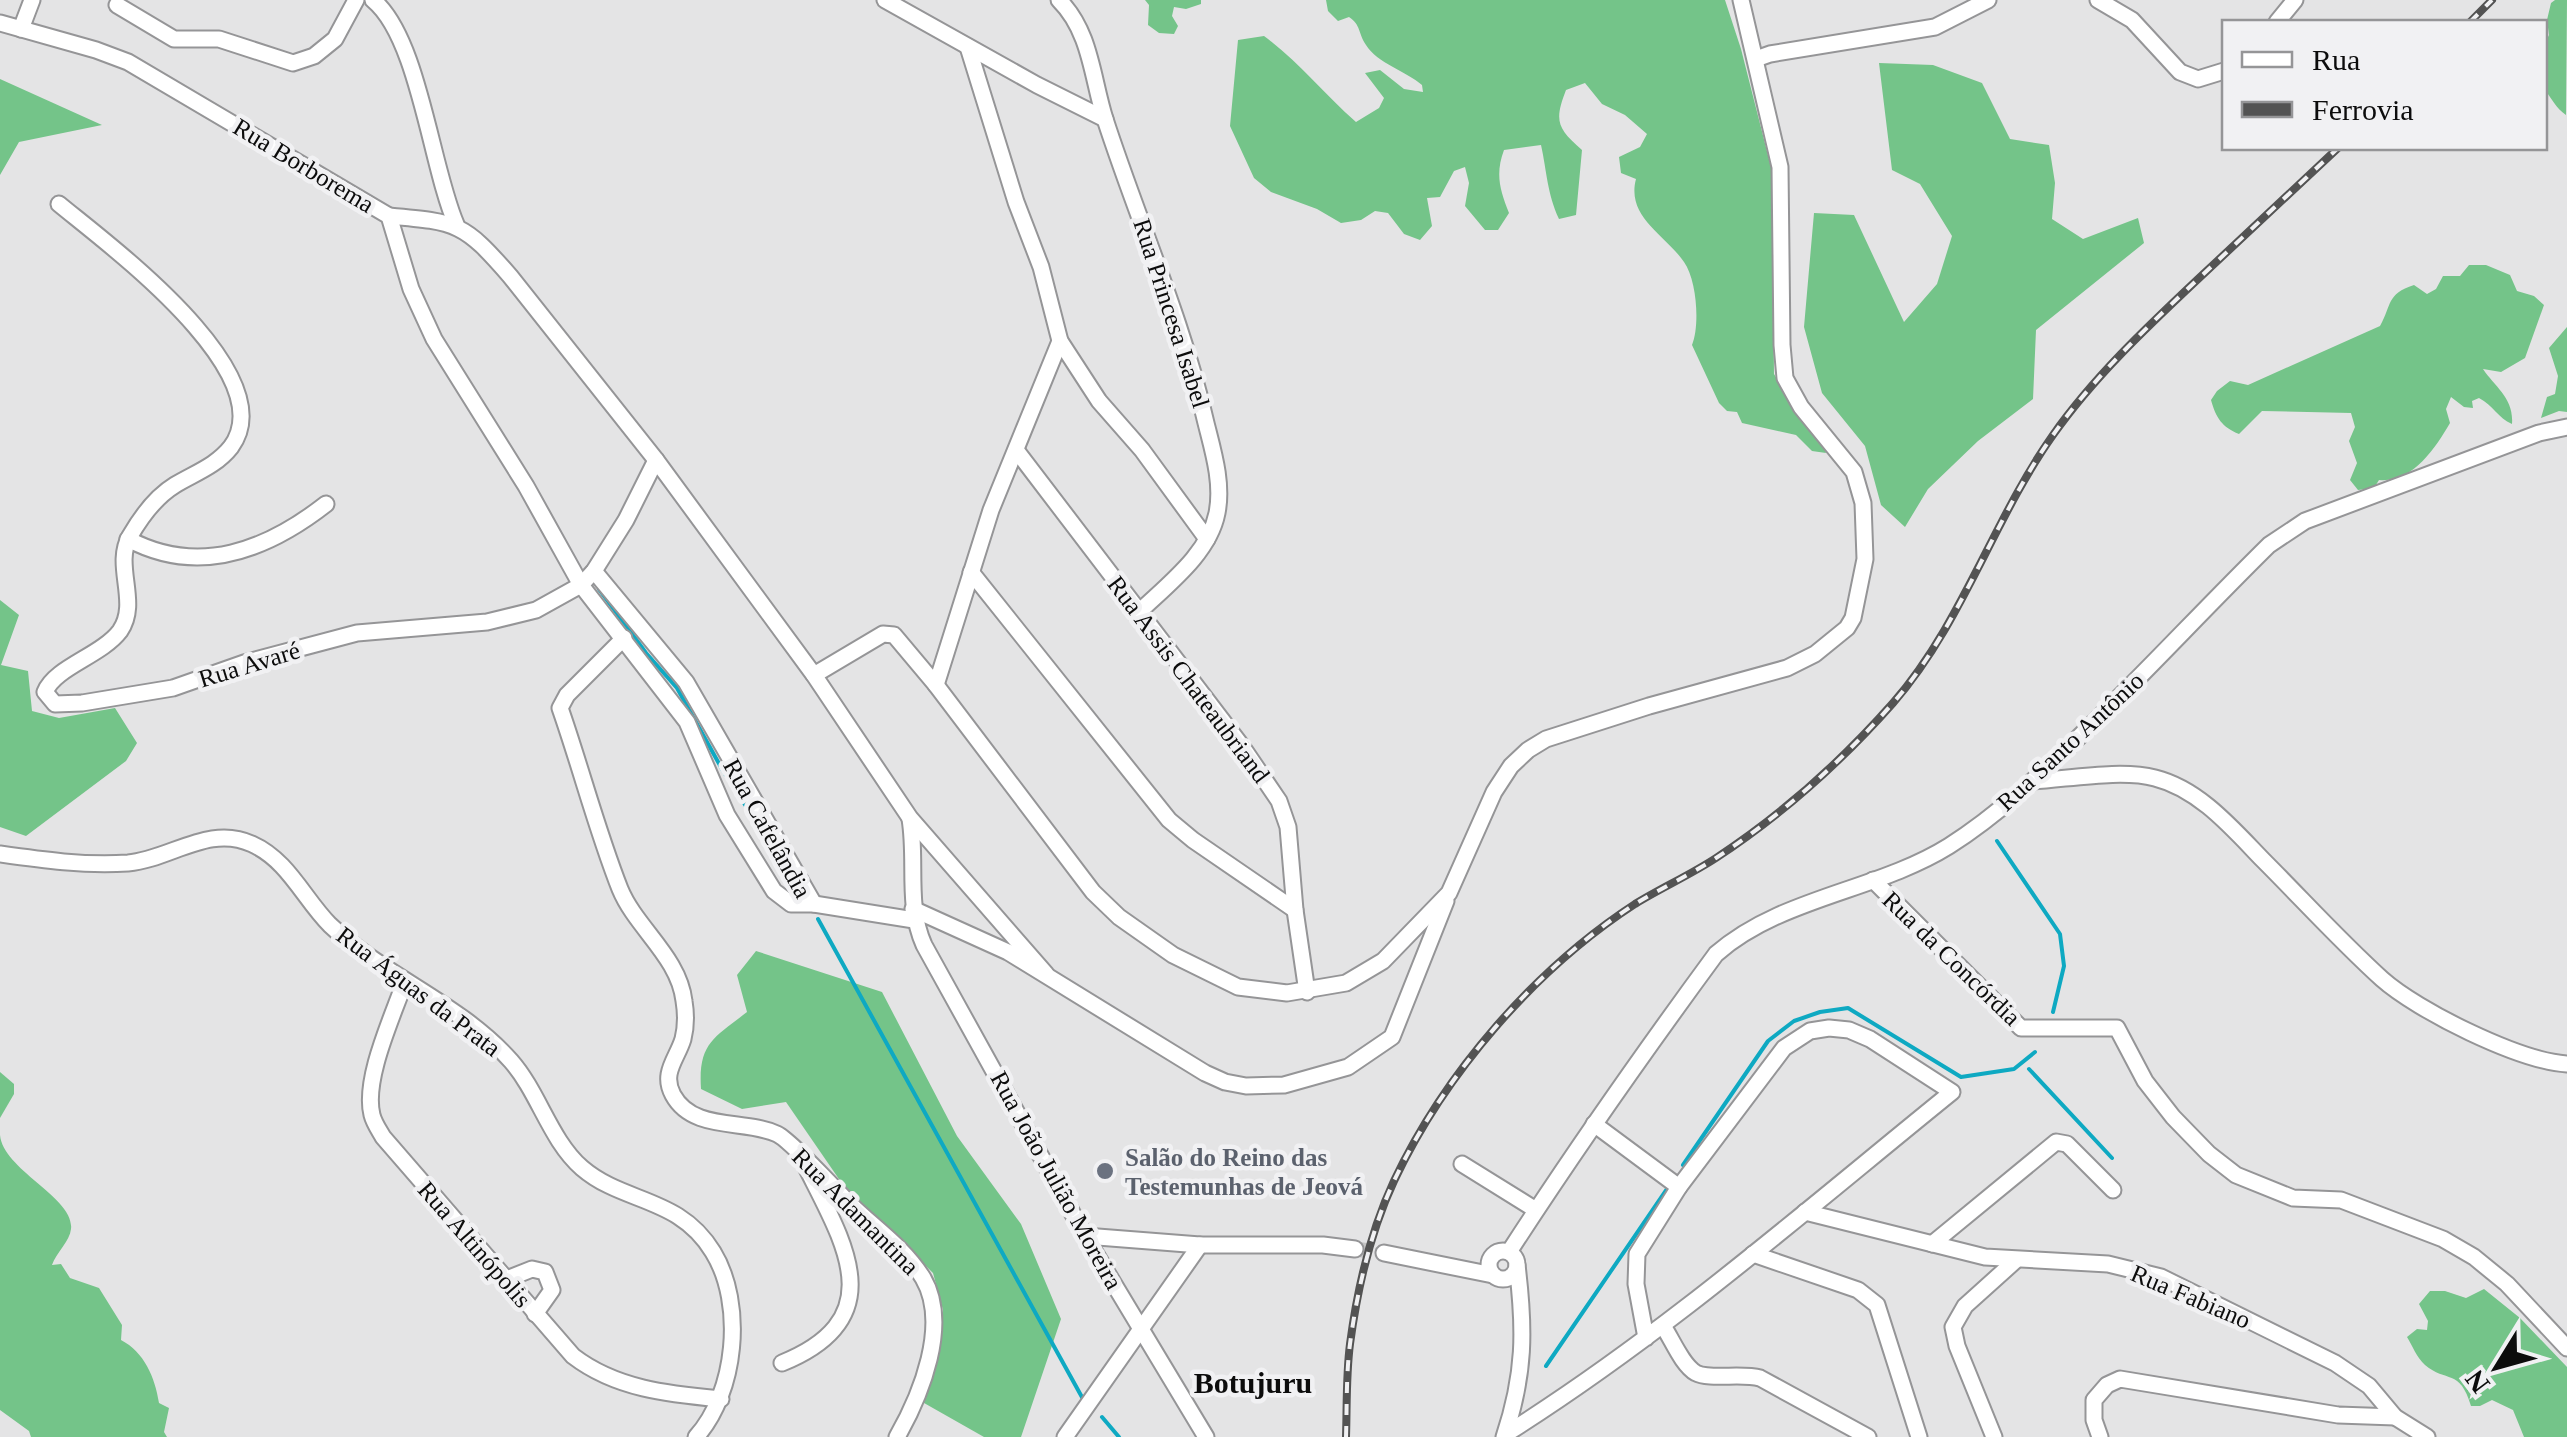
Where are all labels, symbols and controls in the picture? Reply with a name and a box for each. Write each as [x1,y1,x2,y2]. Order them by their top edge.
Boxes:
legend [2222,20,2547,150]
text: Rua [2312,43,2360,76]
text: Ferrovia [2312,93,2414,126]
street label: Rua Borborema [229,113,379,218]
street label: Rua Princesa Isabel [1128,215,1215,411]
street label: Rua Assis Chateaubriand [1102,571,1275,788]
street label: Rua Avaré [195,636,303,693]
street label: Rua Santo Antônio [1992,667,2149,816]
street label: Rua Cafelândia [718,754,817,902]
street label: Rua da Concórdia [1877,886,2026,1031]
street label: Rua Águas da Prata [332,921,506,1062]
street label: Rua João Julião Moreira [985,1067,1128,1294]
street label: Rua Adamantina [787,1143,924,1280]
place label: Salão do Reino das Testemunhas de Jeová [1125,1144,1363,1200]
marker: Salão do Reino das Testemunhas de Jeová [1094,1160,1116,1182]
street label: Rua Altinópolis [413,1176,537,1313]
street label: Rua Fabiano [2127,1259,2255,1334]
north arrow [2447,1317,2547,1417]
text: N [2459,1364,2496,1399]
district label: Botujuru [1194,1366,1312,1399]

